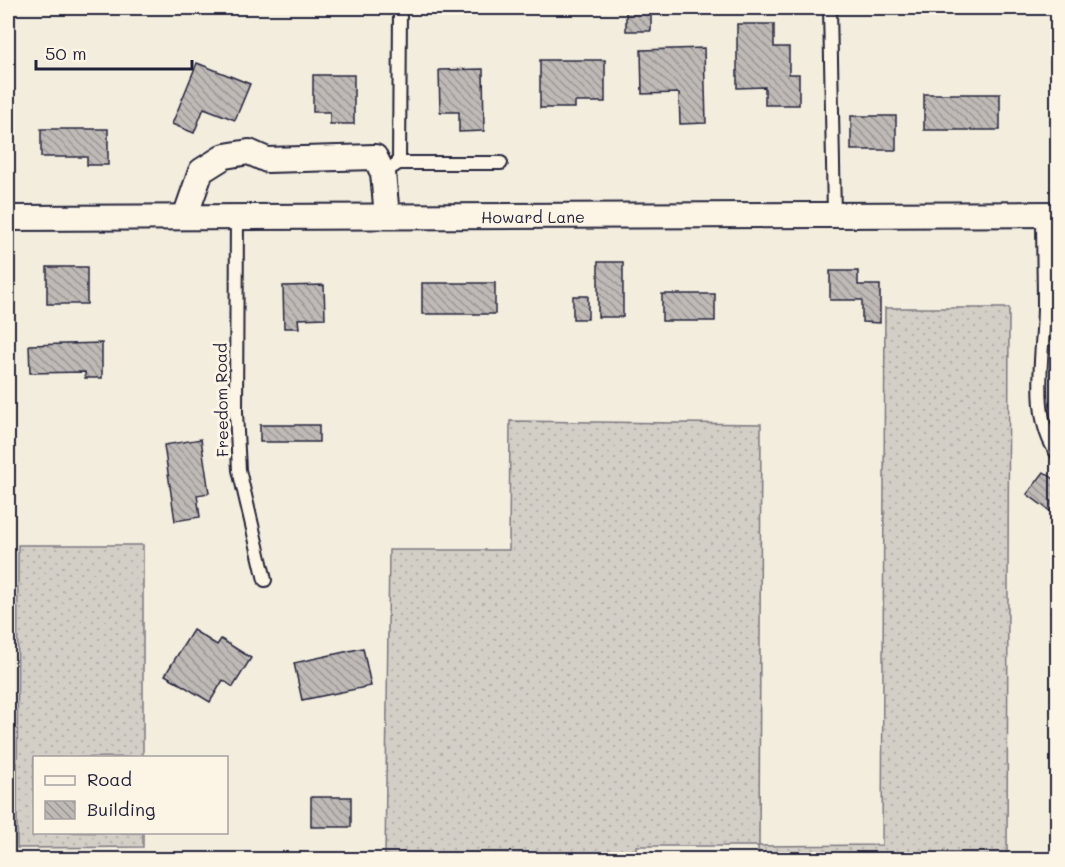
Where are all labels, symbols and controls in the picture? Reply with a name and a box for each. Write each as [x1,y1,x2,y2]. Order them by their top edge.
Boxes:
scale bar [36,33,192,71]
text: 50 m [45,41,87,65]
street label: Howard Lane [481,205,585,227]
street label: Freedom Road [210,343,232,457]
legend [33,756,228,834]
text: Road [87,767,132,791]
text: Building [87,797,155,821]

